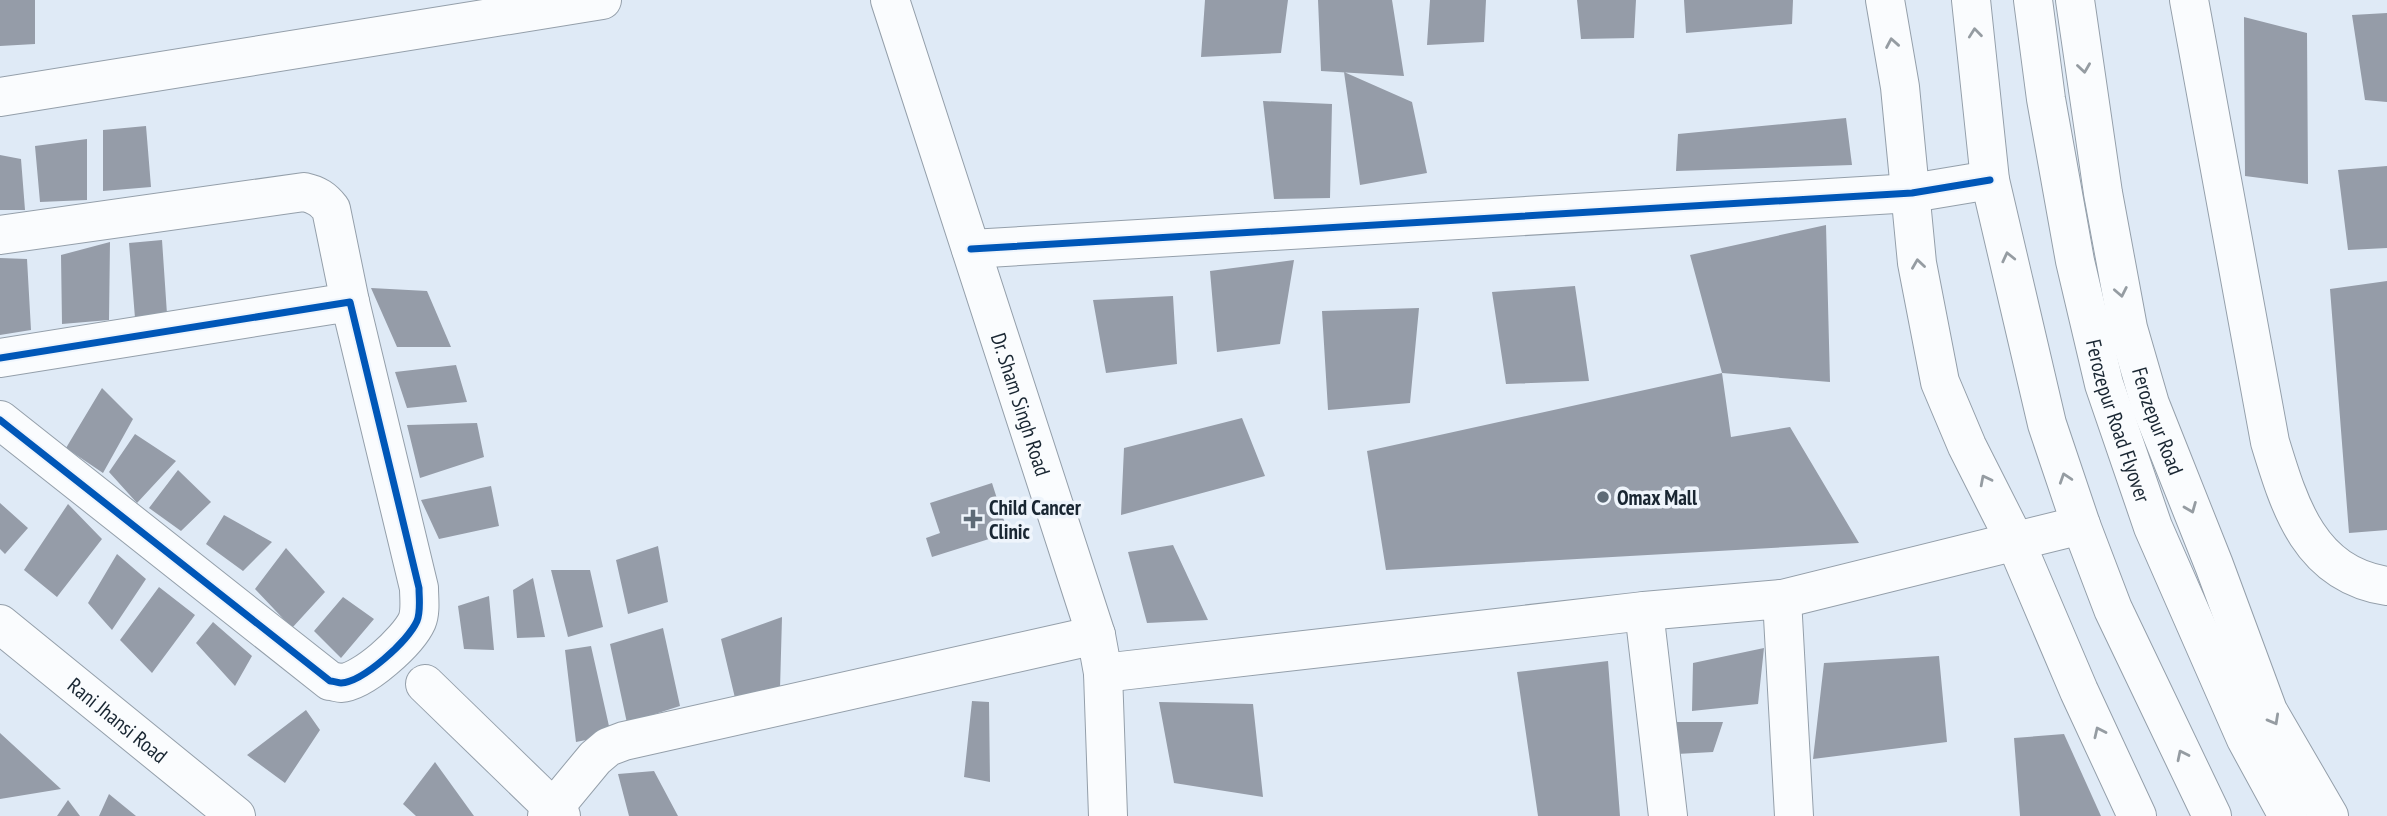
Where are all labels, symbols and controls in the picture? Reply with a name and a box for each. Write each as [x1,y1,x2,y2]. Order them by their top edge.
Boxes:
one-way arrow [1967,27,1982,39]
one-way arrow [1885,38,1900,49]
one-way arrow [2077,62,2092,73]
one-way arrow [2002,252,2016,264]
one-way arrow [1911,258,1926,270]
one-way arrow [2113,286,2128,298]
street label: Dr. Sham Singh Road [985,329,1057,479]
street label: Ferozepur Road Flyover [2080,336,2157,506]
street label: Ferozepur Road [2127,364,2190,478]
one-way arrow [2059,472,2073,484]
one-way arrow [1979,475,1993,487]
place label: Omax Mall [1617,484,1698,511]
marker: Omax Mall [1595,489,1611,505]
place label: Child Cancer Clinic [989,494,1082,545]
one-way arrow [2182,501,2196,513]
marker: Child Cancer Clinic [963,509,983,529]
street label: Rani Jhansi Road [63,671,173,768]
one-way arrow [2266,712,2279,725]
one-way arrow [2093,727,2107,739]
one-way arrow [2176,750,2190,762]

